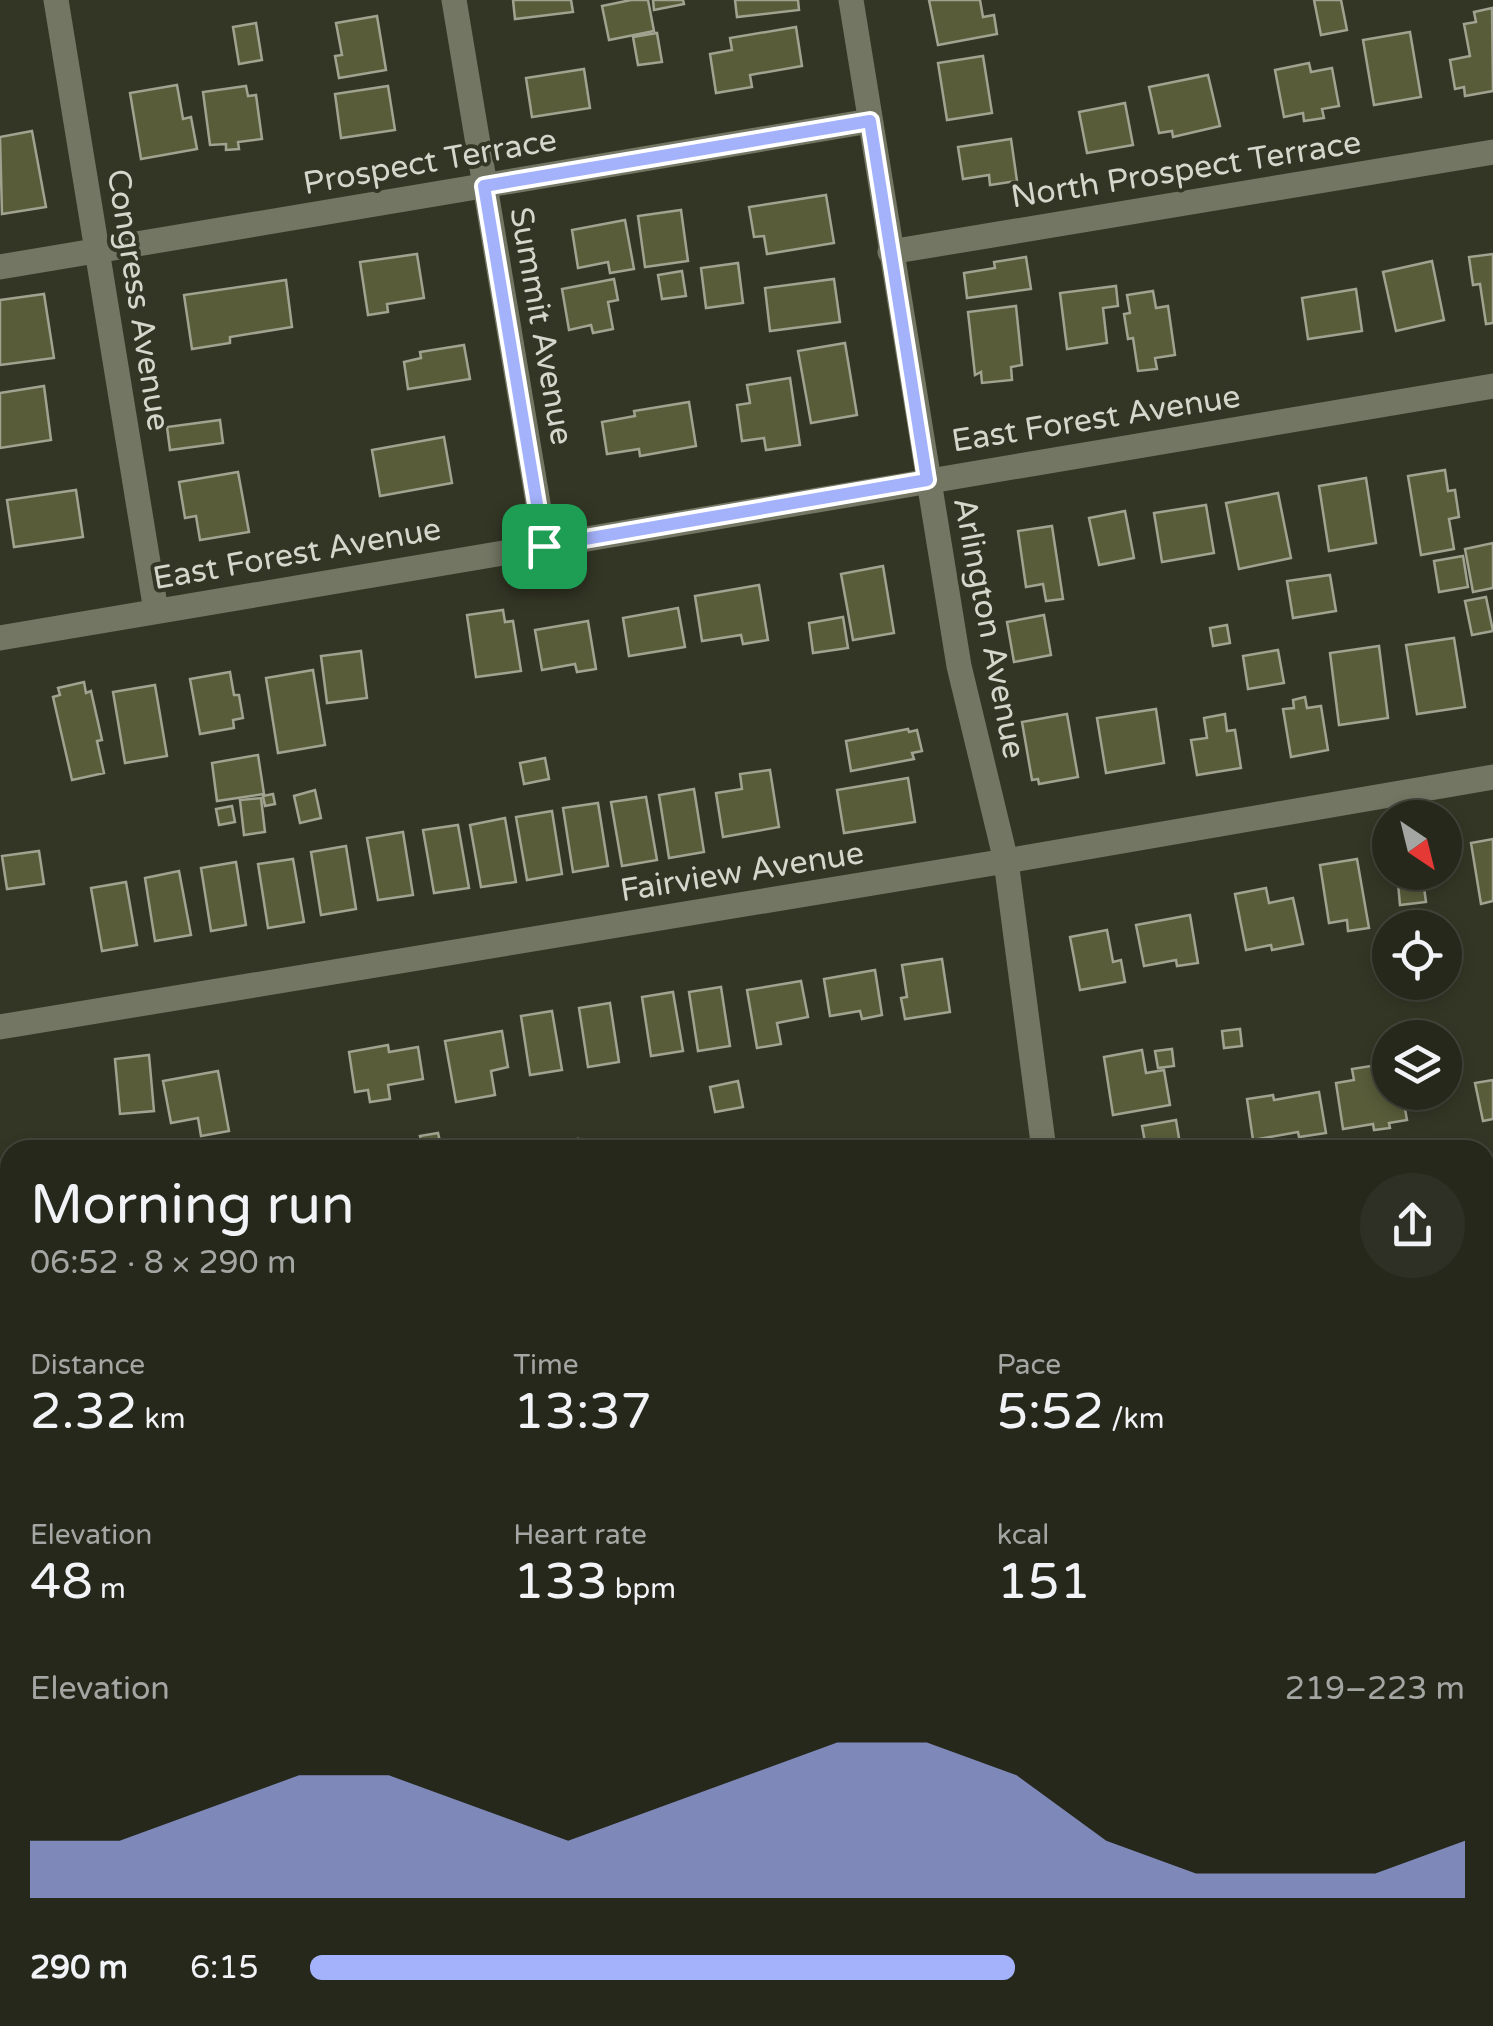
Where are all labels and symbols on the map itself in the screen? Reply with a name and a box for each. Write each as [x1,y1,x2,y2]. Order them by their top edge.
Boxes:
street label: Prospect Terrace [300,121,560,203]
street label: North Prospect Terrace [1008,124,1364,216]
street label: Congress Avenue [99,166,177,434]
street label: Summit Avenue [501,204,581,448]
street label: East Forest Avenue [949,377,1243,461]
street label: Arlington Avenue [945,494,1033,762]
pin [502,504,587,589]
street label: East Forest Avenue [150,510,444,598]
north arrow [1372,800,1462,890]
street label: Fairview Avenue [617,834,867,910]

